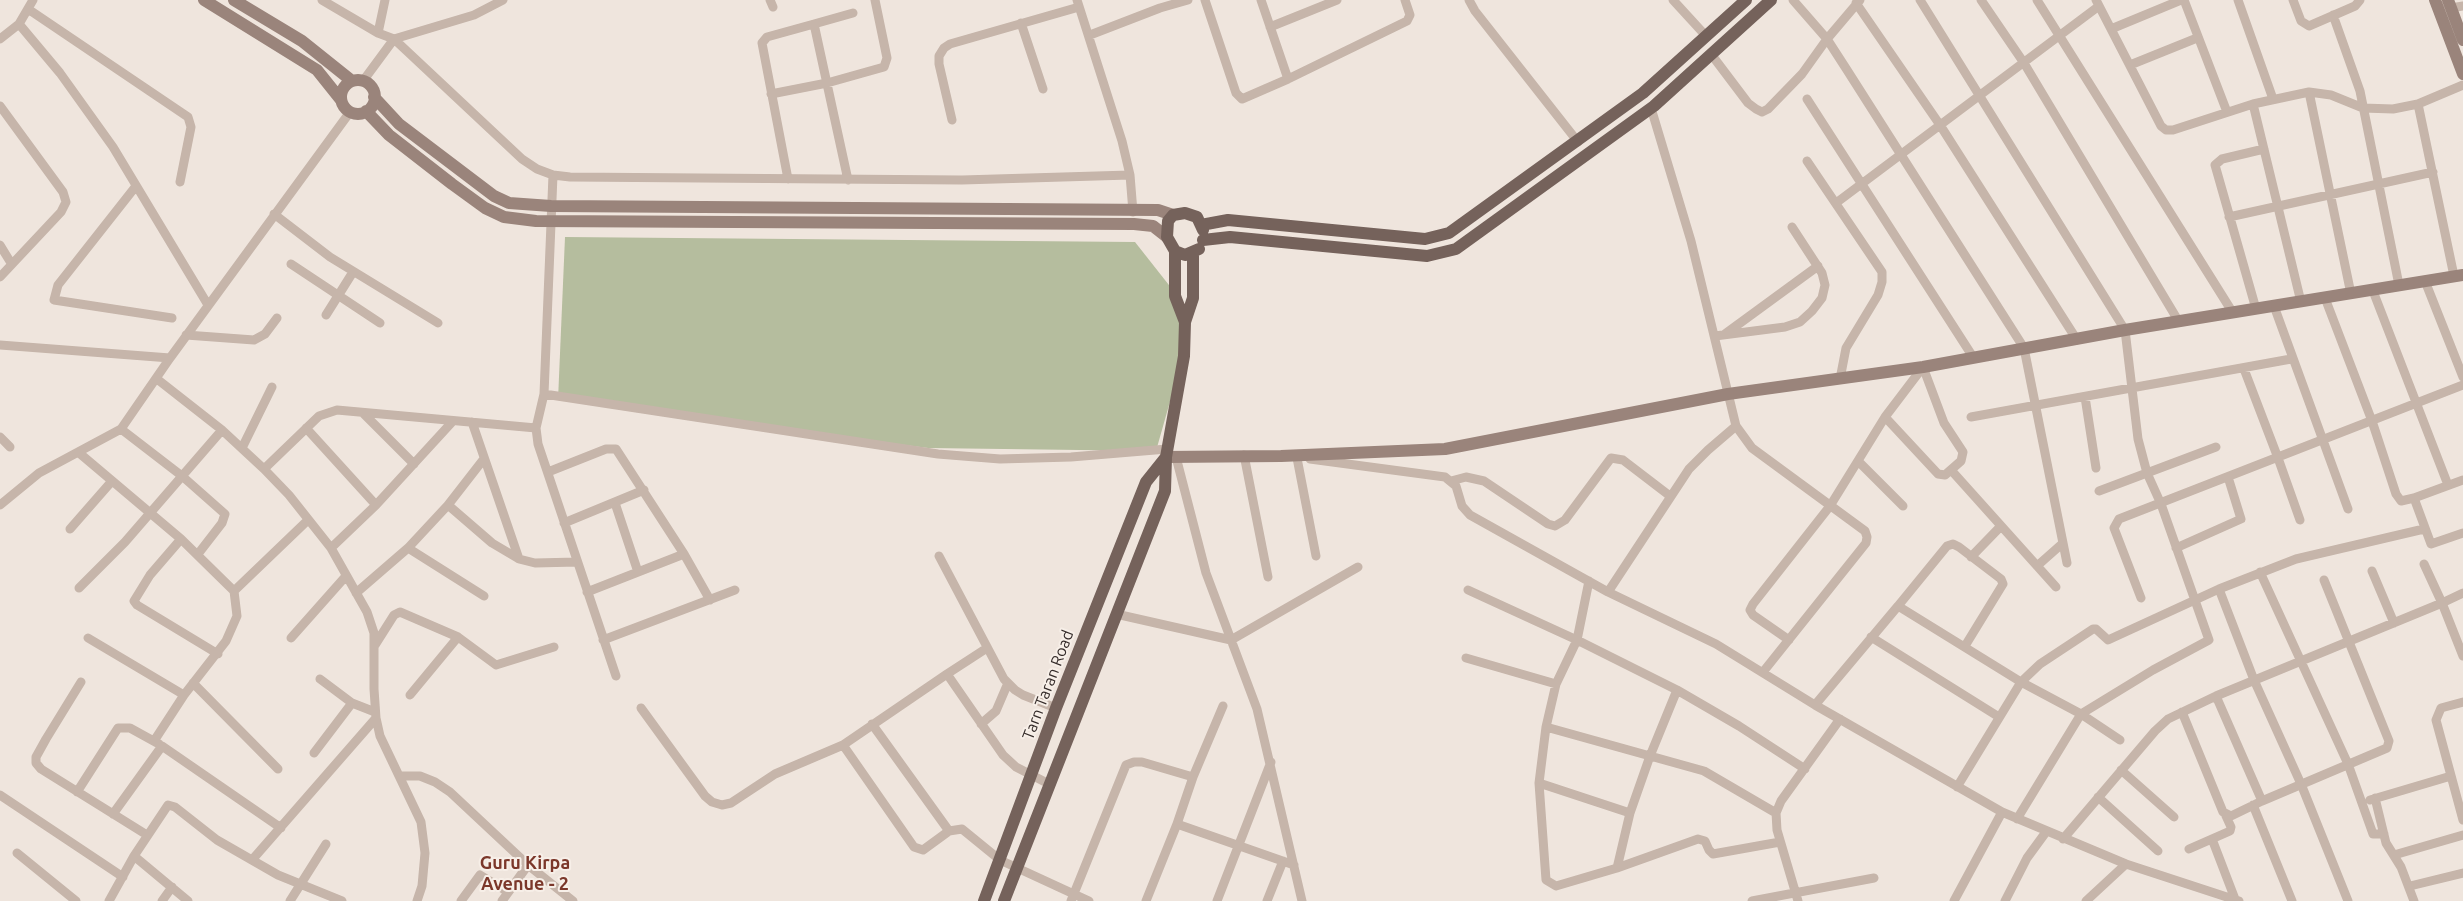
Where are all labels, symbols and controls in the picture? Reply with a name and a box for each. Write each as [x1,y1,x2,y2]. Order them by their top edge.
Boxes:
street label: Tarn Taran Road [1018,628,1078,742]
district label: Guru Kirpa Avenue - 2 [480,852,570,894]

